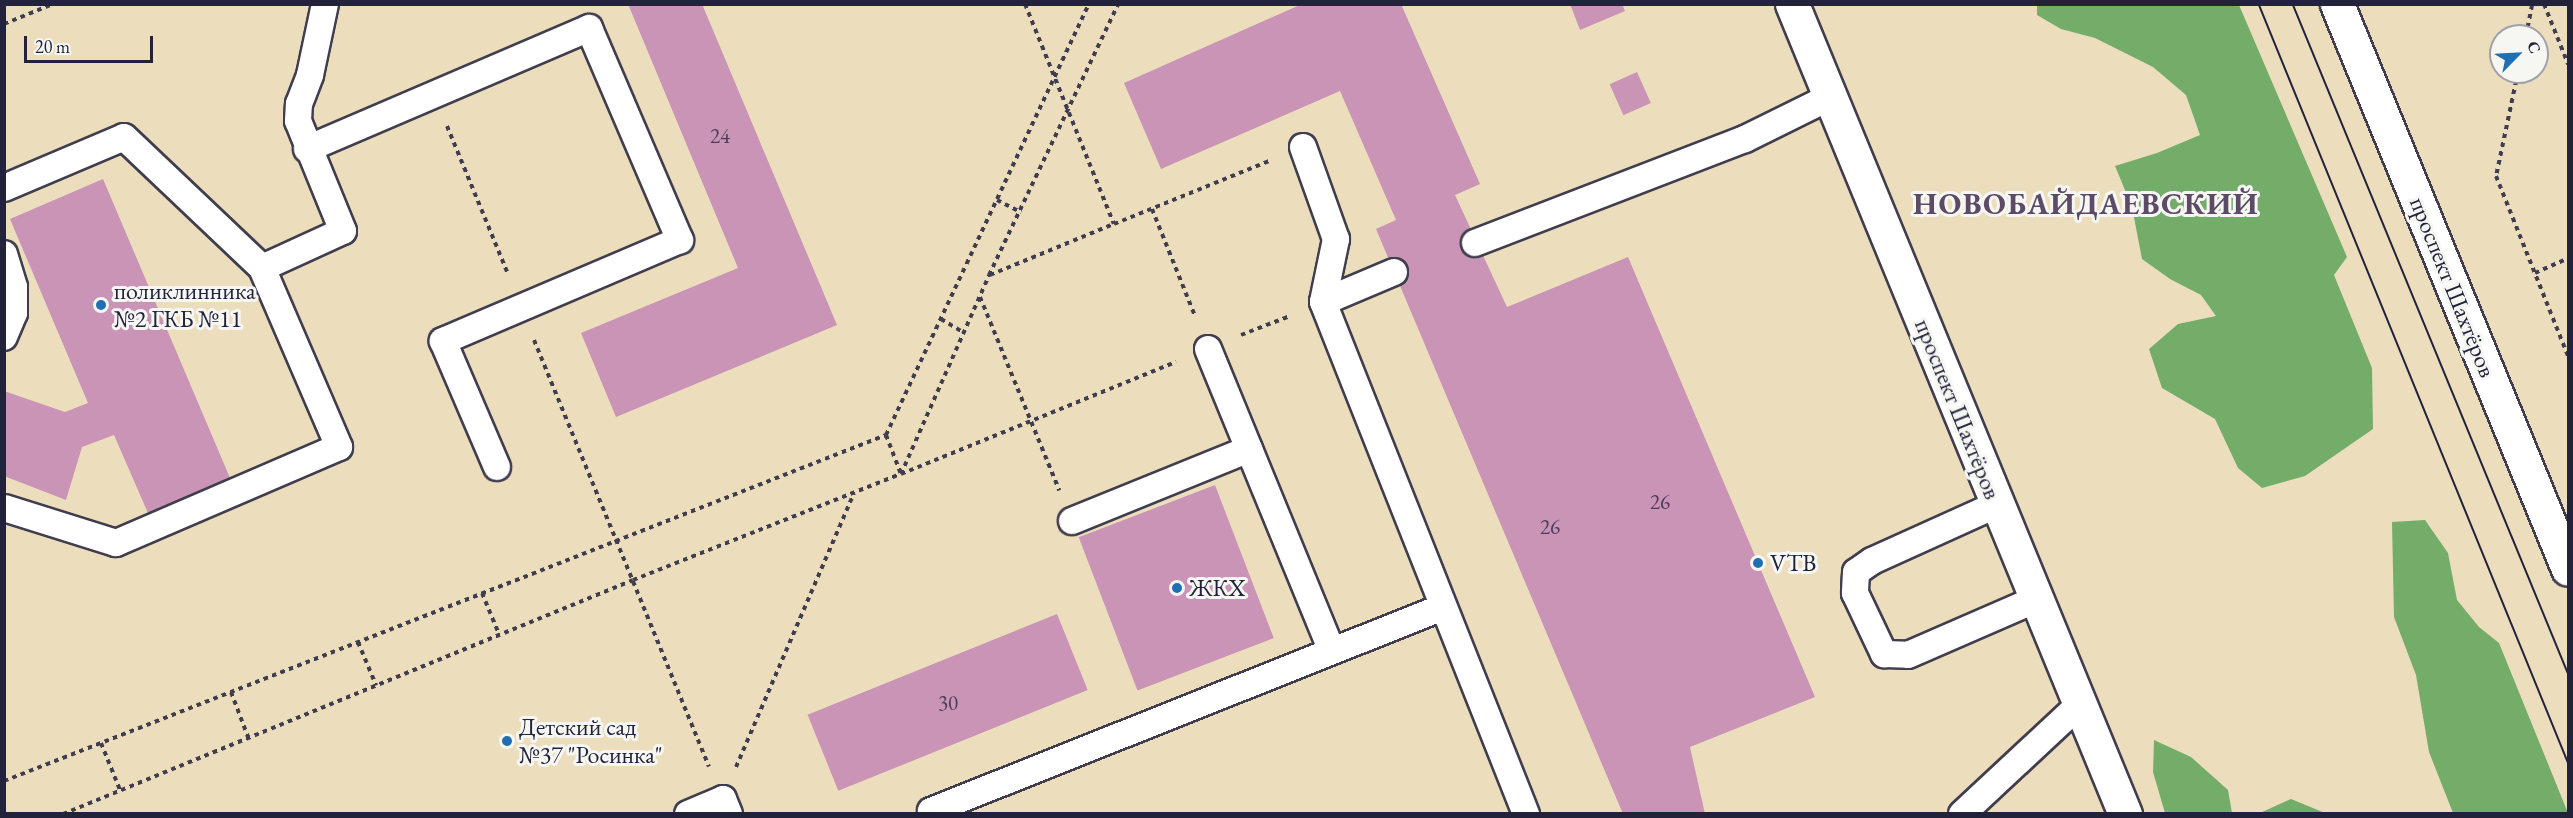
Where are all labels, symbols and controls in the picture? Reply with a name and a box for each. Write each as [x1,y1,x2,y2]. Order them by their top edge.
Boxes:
scale bar [27,24,156,62]
north arrow [2489,24,2549,84]
text: 20 m [35,35,70,58]
text: С [2522,38,2546,57]
house number: 24 [710,123,730,149]
district label: НОВОБАЙДАЕВСКИЙ [1913,186,2259,222]
street label: проспект Шахтёров [2404,193,2502,381]
place label: поликлинника №2 ГКБ №11 [114,277,256,333]
marker: поликлинника №2 ГКБ №11 [92,296,110,314]
street label: проспект Шахтёров [1909,315,2007,503]
house number: 26 [1650,489,1670,515]
house number: 26 [1540,514,1560,540]
place label: VTB [1770,549,1816,577]
marker: VTB [1751,556,1765,570]
place label: ЖКХ [1189,574,1245,602]
marker: ЖКХ [1170,581,1184,595]
house number: 30 [938,690,958,716]
place label: Детский сад №37 "Росинка" [519,713,663,769]
marker: Детский сад №37 "Росинка" [500,734,514,748]

